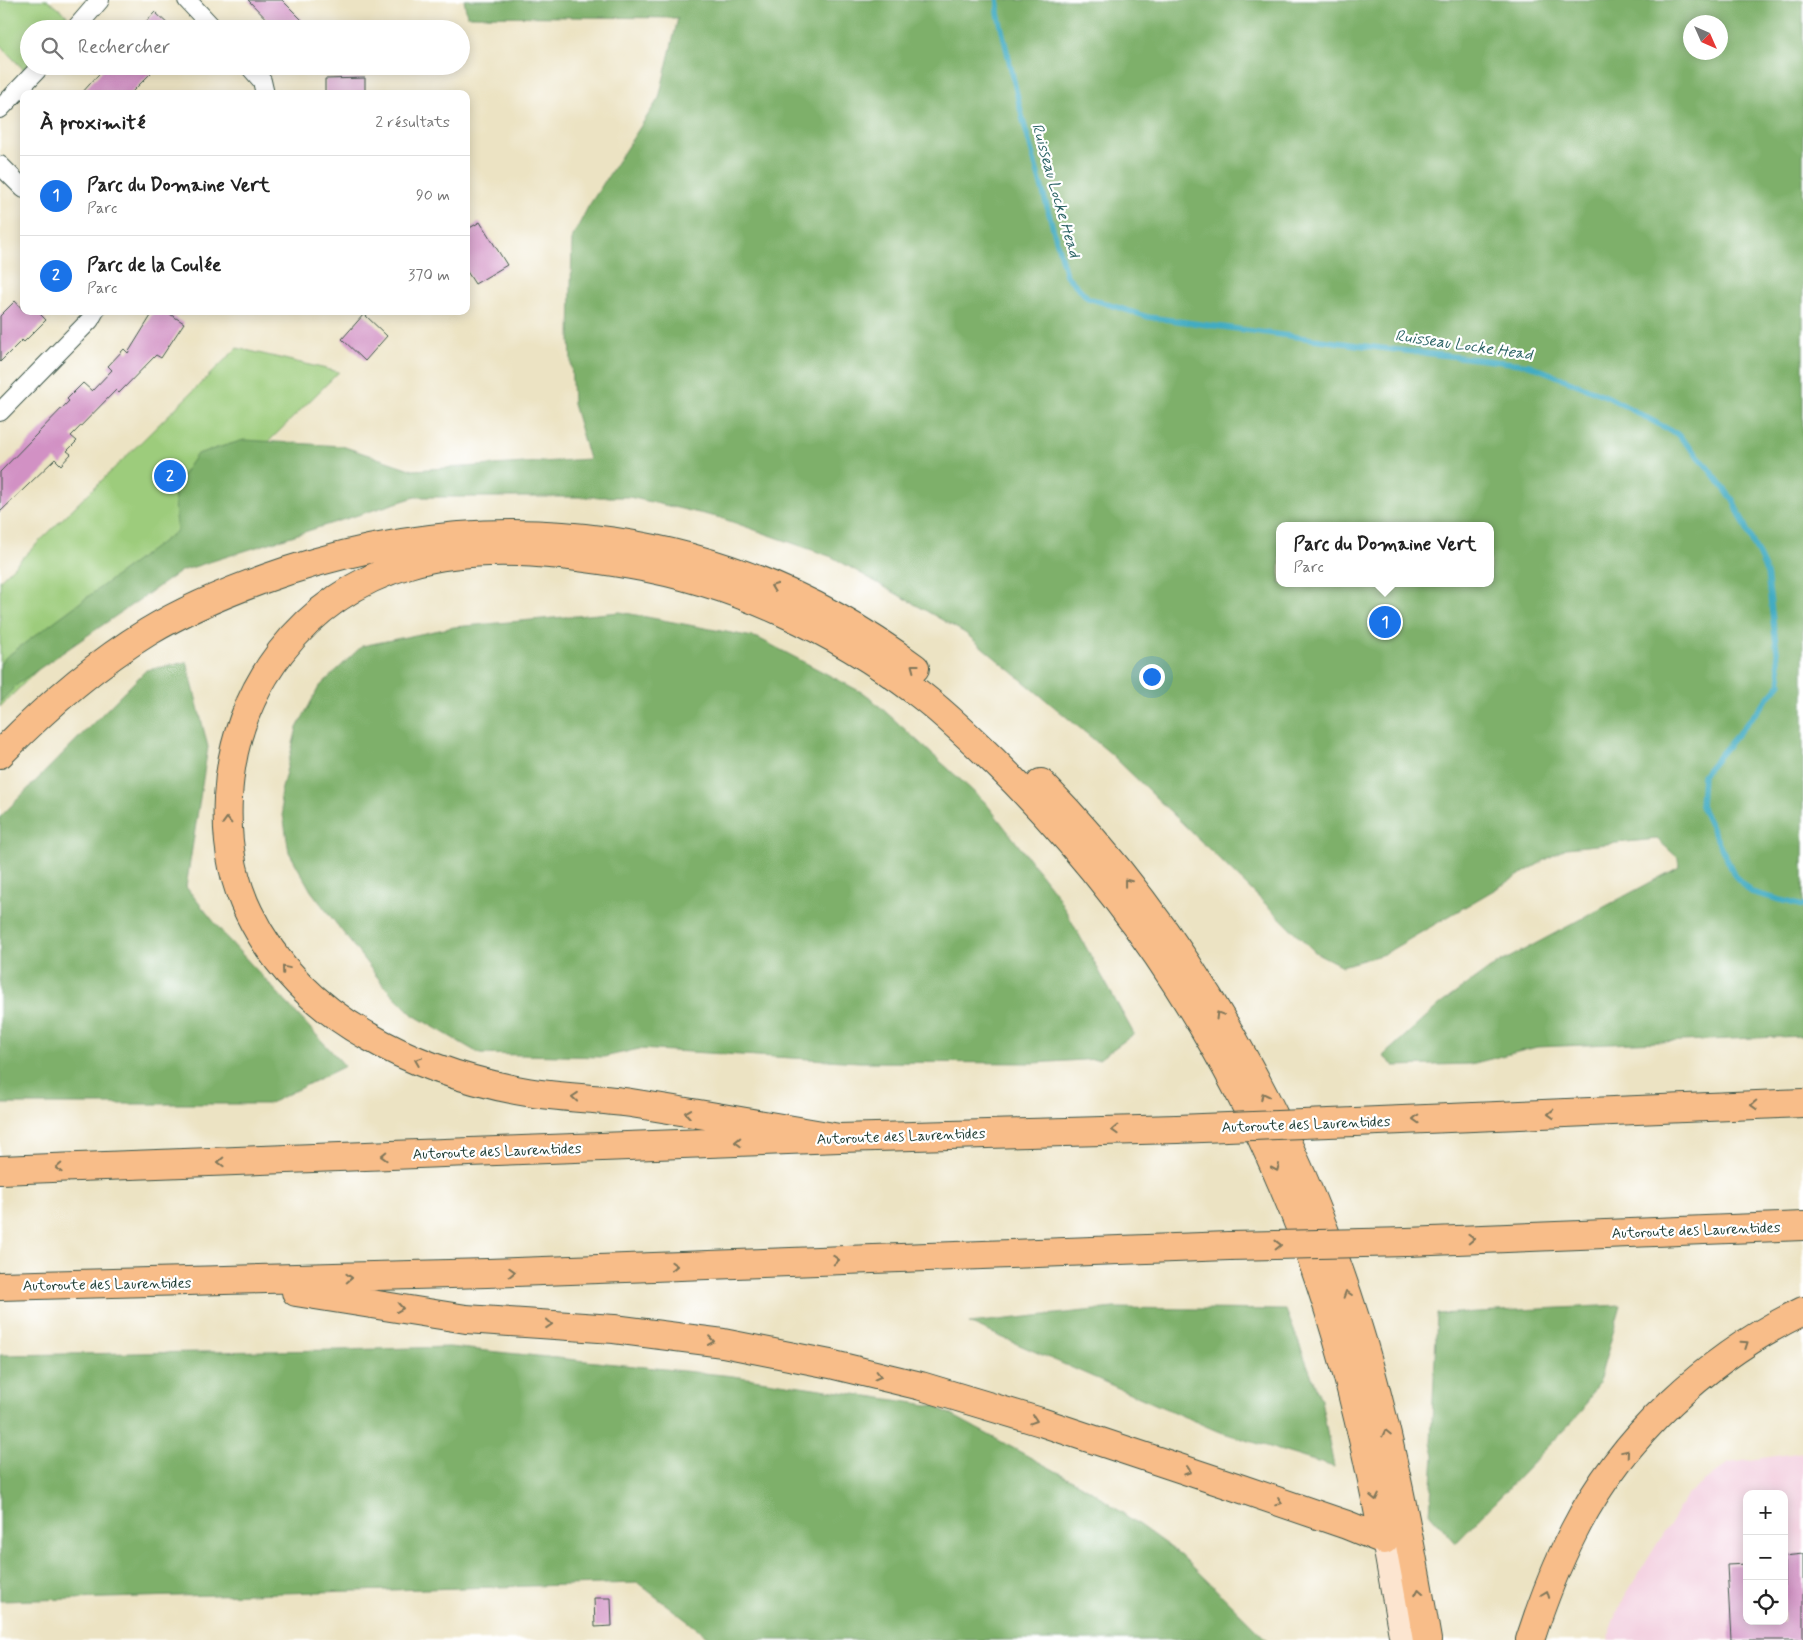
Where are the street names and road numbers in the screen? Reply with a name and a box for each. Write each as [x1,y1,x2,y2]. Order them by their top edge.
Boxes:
street label: Autoroute des Laurentides [1221,1112,1391,1138]
street label: Autoroute des Laurentides [816,1124,986,1150]
street label: Autoroute des Laurentides [412,1139,582,1165]
street label: Autoroute des Laurentides [1611,1218,1781,1244]
street label: Autoroute des Laurentides [22,1274,192,1296]

